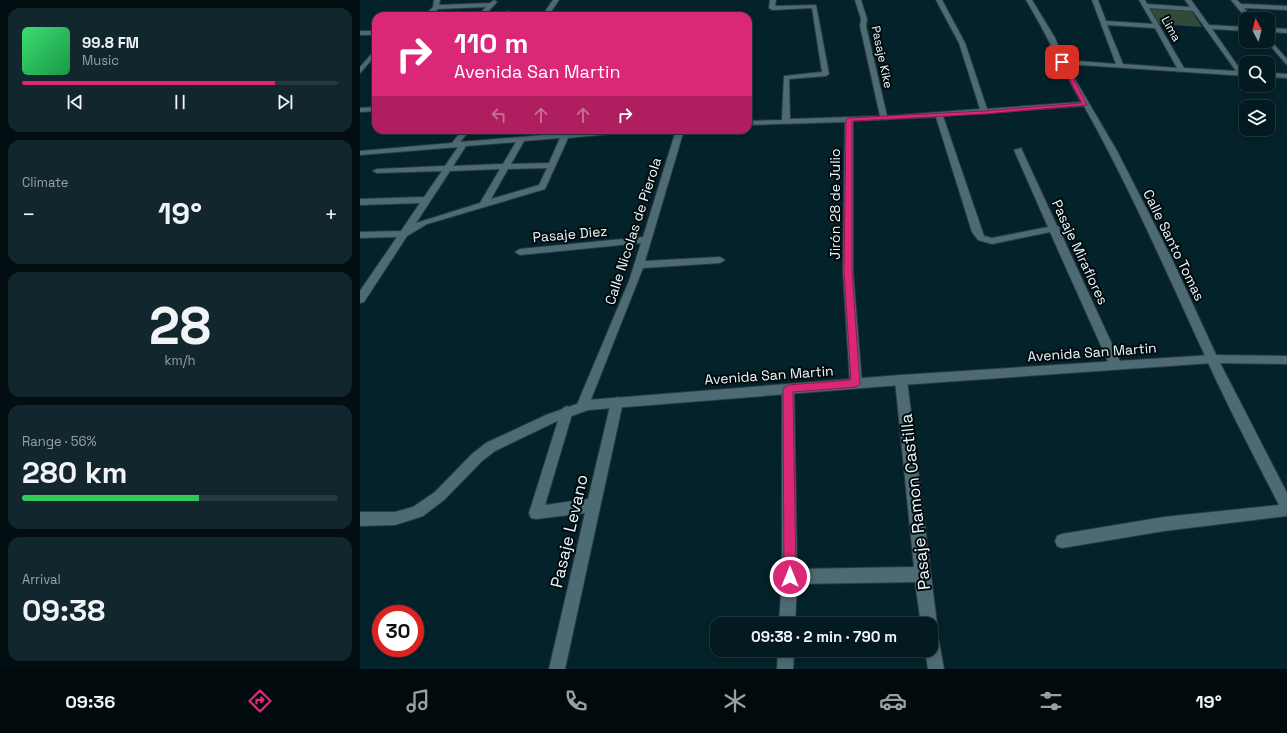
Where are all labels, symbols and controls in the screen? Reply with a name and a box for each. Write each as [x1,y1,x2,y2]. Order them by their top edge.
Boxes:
north arrow [1239,12,1275,48]
map controls [1239,12,1275,136]
street label: Lima [1158,13,1185,45]
street label: Pasaje Kike [868,24,896,90]
text: 110 m [454,25,528,61]
icon: right [388,28,440,80]
text: 99.8 FM [82,33,139,52]
pin [1045,45,1079,79]
icon: arrive [1051,51,1073,73]
text: Music [82,52,119,69]
button: search [1239,56,1275,92]
text: Avenida San Martin [454,60,620,83]
icon: previous [64,91,86,113]
icon: pause [169,91,191,113]
icon: next [274,91,296,113]
button: layers [1239,100,1275,136]
icon: left [488,104,510,126]
icon: ahead [530,104,552,126]
icon: ahead [572,104,594,126]
icon: right [614,104,636,126]
street label: Jirón 28 de Julio [826,148,844,260]
street label: Calle Nicolas de Pierola [601,155,665,307]
text: Climate [22,174,68,191]
street label: Calle Santo Tomas [1139,186,1209,304]
text: 19° [158,194,202,233]
street label: Pasaje Miraflores [1048,197,1112,307]
text: − [22,200,36,228]
text: + [324,200,338,228]
street label: Pasaje Diez [532,222,608,246]
text: 28 [149,293,211,359]
street label: Avenida San Martin [1027,339,1157,365]
text: km/h [165,352,195,369]
street label: Avenida San Martin [704,362,834,388]
street label: Pasaje Ramon Castilla [895,413,935,591]
text: Range · 56% [22,433,97,450]
text: 280 km [22,453,127,492]
street label: Pasaje Levano [545,472,593,590]
position arrow [769,556,811,598]
text: Arrival [22,571,61,588]
text: 09:38 [22,591,105,630]
speed limit sign: 30 [372,605,424,657]
text: 09:38 · 2 min · 790 m [751,627,897,646]
icon: directions [246,687,274,715]
icon: music [404,687,432,715]
icon: phone [562,687,590,715]
icon: climate [721,687,749,715]
icon: car [879,687,907,715]
icon: filters [1037,687,1065,715]
text: 09:36 [65,690,115,713]
text: 19° [1195,690,1222,713]

